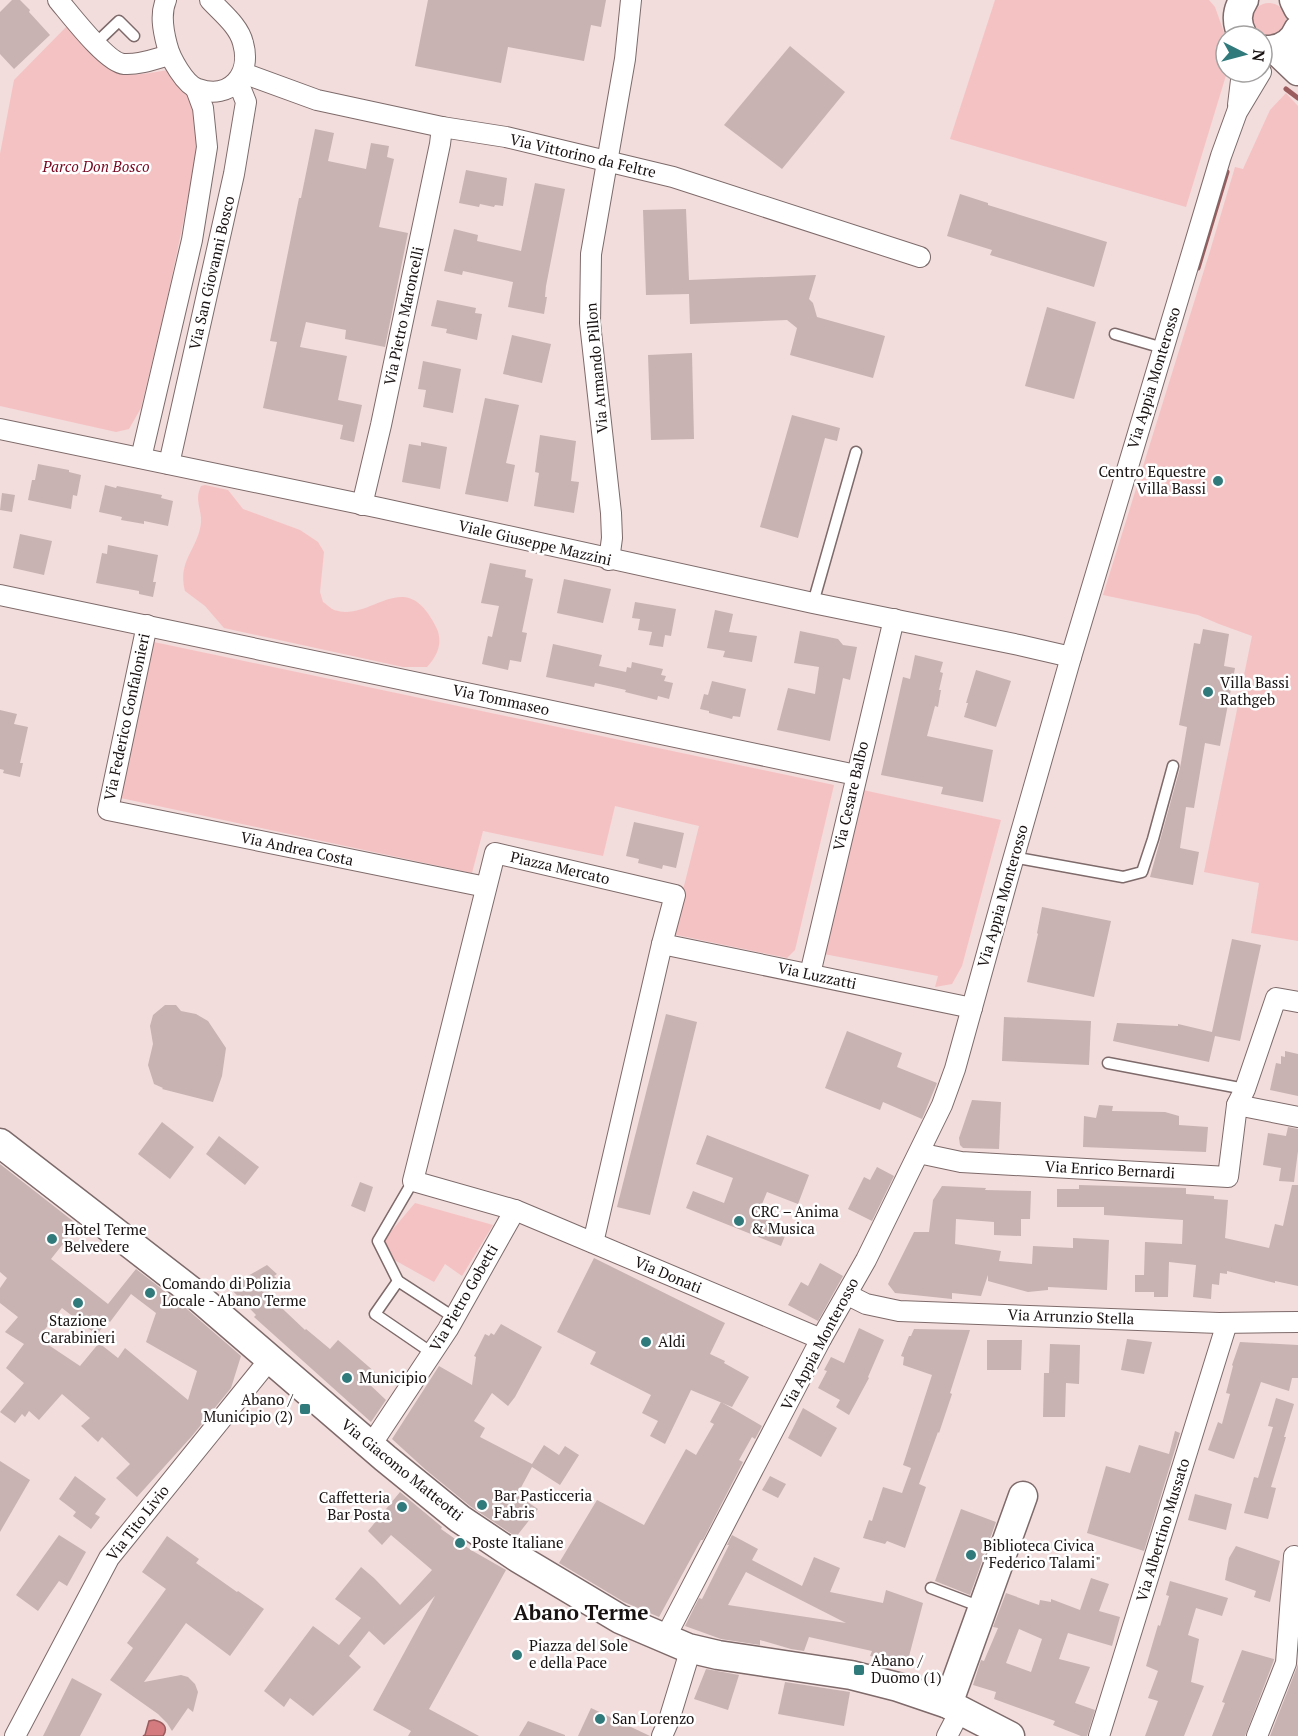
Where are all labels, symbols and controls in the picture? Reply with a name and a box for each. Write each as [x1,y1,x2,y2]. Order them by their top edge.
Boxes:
north arrow [1214,24,1274,84]
text: N [1247,48,1270,63]
street label: Via Vittorino da Feltre [508,128,658,182]
park label: Parco Don Bosco [41,156,150,176]
street label: Via San Giovanni Bosco [184,194,238,352]
street label: Via Pietro Maroncelli [379,244,428,387]
street label: Via Armando Pillon [580,302,612,434]
street label: Via Appia Monterosso [1122,304,1184,451]
place label: Centro Equestre Villa Bassi [1099,461,1206,498]
marker: Centro Equestre Villa Bassi [1211,474,1225,488]
street label: Viale Giuseppe Mazzini [457,515,614,569]
street label: Via Federico Gonfalonieri [98,631,154,802]
place label: Villa Bassi Rathgeb [1220,672,1289,709]
street label: Via Tommaseo [451,679,551,719]
marker: Villa Bassi Rathgeb [1201,685,1215,699]
street label: Via Cesare Balbo [828,739,872,852]
street label: Via Appia Monterosso [972,822,1032,969]
street label: Via Andrea Costa [239,826,356,870]
street label: Piazza Mercato [509,846,612,888]
street label: Via Luzzatti [776,957,859,993]
street label: Via Enrico Bernardi [1045,1156,1176,1182]
place label: CRC – Anima & Musica [751,1201,839,1238]
marker: CRC – Anima & Musica [732,1214,746,1228]
place label: Hotel Terme Belvedere [64,1219,146,1256]
marker: Hotel Terme Belvedere [45,1232,59,1246]
street label: Via Pietro Gobetti [424,1240,502,1355]
street label: Via Donati [632,1251,705,1297]
place label: Comando di Polizia Locale - Abano Terme [162,1273,306,1310]
street label: Via Appia Monterosso [776,1274,863,1413]
marker: Comando di Polizia Locale - Abano Terme [143,1286,157,1300]
marker: Stazione Carabinieri [71,1296,85,1310]
street label: Via Arrunzio Stella [1007,1304,1135,1328]
place label: Stazione Carabinieri [41,1310,115,1347]
place label: Aldi [658,1331,686,1351]
marker: Aldi [639,1335,653,1349]
place label: Municipio [359,1367,427,1387]
marker: Municipio [340,1371,354,1385]
place label: Abano / Municipio (2) [203,1389,294,1426]
marker: Abano / Municipio (2) [298,1402,312,1416]
street label: Via Giacomo Matteotti [338,1414,468,1525]
street label: Via Albertino Mussato [1131,1456,1193,1604]
street label: Via Tito Livio [101,1481,173,1564]
place label: Bar Pasticceria Fabris [494,1485,593,1522]
place label: Caffetteria Bar Posta [319,1487,390,1524]
marker: Bar Pasticceria Fabris [475,1498,489,1512]
marker: Caffetteria Bar Posta [395,1500,409,1514]
place label: Poste Italiane [472,1532,564,1552]
place label: Biblioteca Civica "Federico Talami" [983,1535,1101,1572]
marker: Poste Italiane [453,1536,467,1550]
marker: Biblioteca Civica "Federico Talami" [964,1548,978,1562]
district label: Abano Terme [514,1598,648,1626]
place label: Piazza del Sole e della Pace [529,1635,628,1672]
marker: Piazza del Sole e della Pace [510,1648,524,1662]
place label: Abano / Duomo (1) [871,1650,942,1687]
marker: Abano / Duomo (1) [852,1663,866,1677]
place label: San Lorenzo [612,1708,694,1728]
marker: San Lorenzo [593,1712,607,1726]

